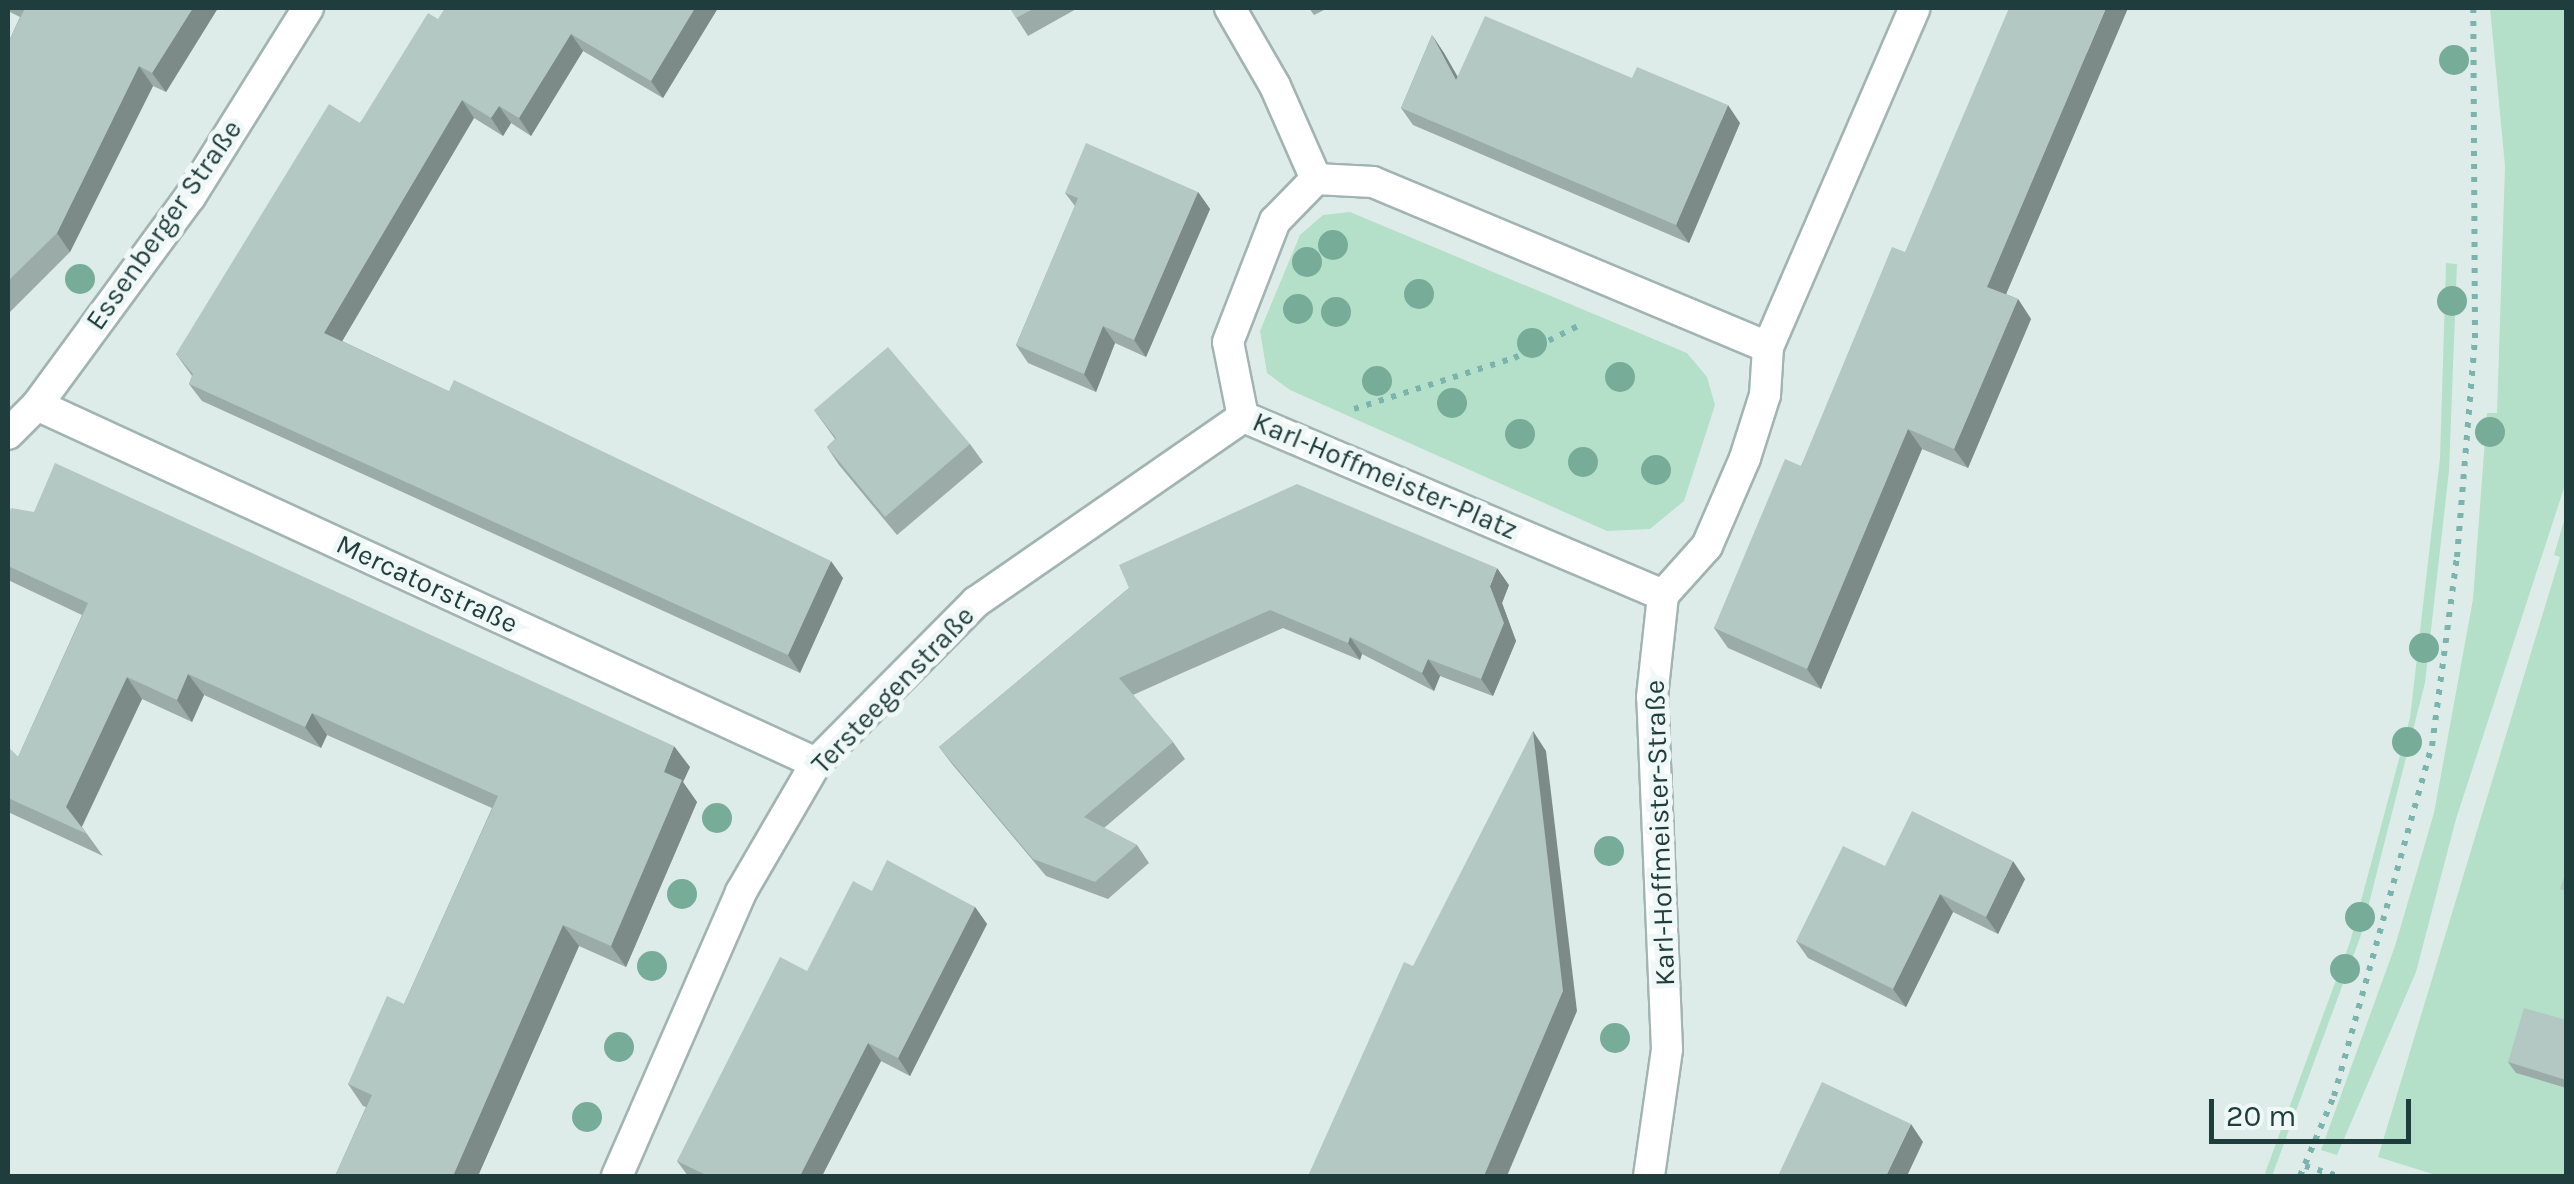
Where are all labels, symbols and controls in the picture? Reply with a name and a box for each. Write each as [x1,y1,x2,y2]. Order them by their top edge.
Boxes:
street label: Essenberger Straße [79,114,249,336]
street label: Karl-Hoffmeister-Platz [1248,405,1522,547]
street label: Mercatorstraße [331,527,523,641]
street label: Tersteegenstraße [805,599,981,781]
street label: Karl-Hoffmeister-Straße [1638,679,1682,987]
scale bar [2214,1079,2416,1141]
text: 20 m [2226,1098,2296,1134]

